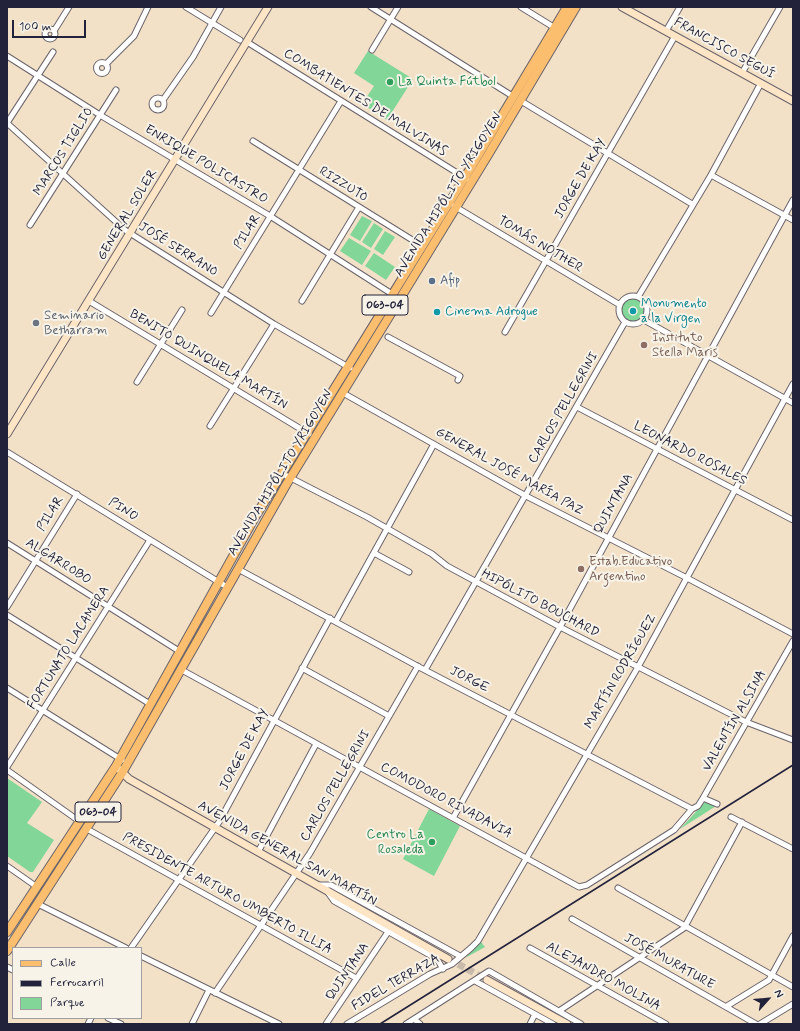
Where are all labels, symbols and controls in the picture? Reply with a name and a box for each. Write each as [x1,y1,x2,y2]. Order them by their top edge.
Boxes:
scale bar [14,12,88,38]
street label: FRANCISCO SEGUÍ [671,15,777,83]
text: 100 m [19,19,51,35]
street label: COMBATIENTES DE MALVINAS [280,46,450,160]
place label: La Quinta Fútbol [398,74,496,90]
marker: La Quinta Fútbol [385,77,395,87]
street label: MARCOS TIGLIO [31,105,97,199]
street label: AVENIDA HIPÓLITO YRIGOYEN [392,110,506,280]
street label: ENRIQUE POLICASTRO [142,122,270,208]
street label: JORGE DE KAY [552,136,610,222]
street label: RIZZUTO [316,164,370,206]
street label: GENERAL SOLER [95,167,161,263]
street label: PILAR [231,212,265,252]
street label: TOMÁS NOTHER [495,213,585,277]
street label: JOSÉ SERRANO [136,219,220,281]
place label: Afip [440,273,460,289]
marker: Afip [427,276,437,286]
road number: 063-04 [362,295,408,315]
place label: Monumento a la Virgen [641,296,707,327]
place label: Cinema Adrogue [445,304,538,320]
marker: Monumento a la Virgen [628,306,638,316]
street label: BENITO QUINQUELA MARTÍN [126,307,290,413]
marker: Cinema Adrogue [432,307,442,317]
place label: Seminario Betharram [44,308,107,339]
marker: Seminario Betharram [31,318,41,328]
place label: Instituto Stella Maris [652,330,718,361]
marker: Instituto Stella Maris [639,340,649,350]
street label: CARLOS PELLEGRINI [526,349,602,467]
street label: AVENIDA HIPÓLITO YRIGOYEN [225,387,337,559]
street label: LEONARDO ROSALES [631,419,749,489]
street label: GENERAL JOSÉ MARÍA PAZ [433,425,585,519]
street label: QUINTANA [591,471,637,537]
street label: PILAR [34,494,68,534]
street label: PINO [105,495,141,525]
street label: ALGARROBO [22,536,94,588]
place label: Estab.Educativo Argentino [589,554,672,585]
marker: Estab.Educativo Argentino [576,564,586,574]
street label: HIPÓLITO BOUCHARD [478,566,602,642]
street label: FORTUNATO LACAMERA [25,583,113,713]
street label: MARTÍN RODRÍGUEZ [582,612,660,732]
street label: JORGE [447,664,491,696]
street label: VALENTÍN ALSINA [700,668,770,774]
street label: JORGE DE KAY [217,707,273,793]
street label: CARLOS PELLEGRINI [298,727,374,845]
street label: COMODORO RIVADAVIA [377,760,515,842]
street label: AVENIDA GENERAL SAN MARTÍN [195,798,379,910]
road number: 063-04 [75,802,121,822]
place label: Centro La Rosaleda [366,827,424,858]
street label: PRESIDENTE ARTURO UMBERTO ILLIA [120,830,334,958]
marker: Centro La Rosaleda [427,837,437,847]
street label: JOSÉ MURATURE [621,931,717,993]
street label: ALEJANDRO MOLINA [543,939,663,1015]
street label: QUINTANA [323,940,373,1004]
legend [12,947,142,1019]
street label: FIDEL TERRAZA [349,951,443,1015]
text: Calle [50,955,76,971]
text: Ferrocarril [50,975,104,991]
north arrow [748,979,788,1019]
text: N [771,987,787,1000]
text: Parque [50,995,85,1011]

